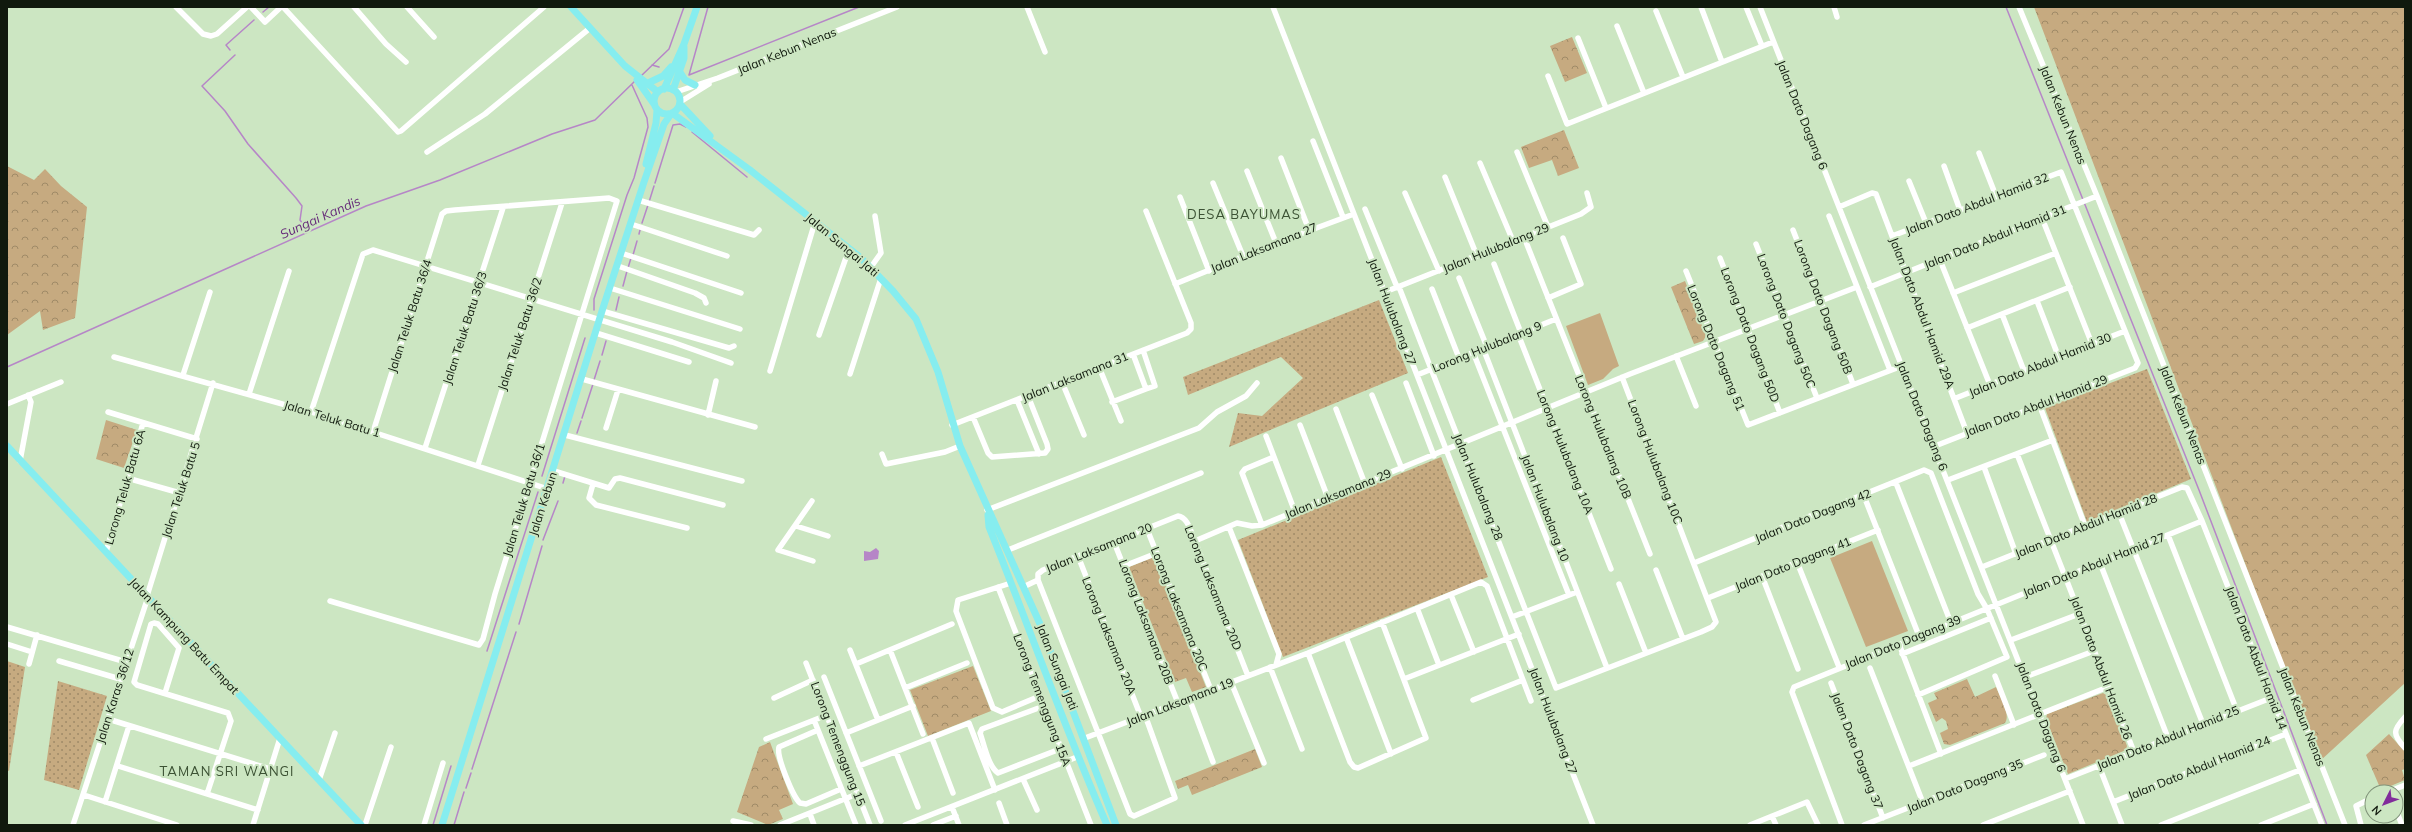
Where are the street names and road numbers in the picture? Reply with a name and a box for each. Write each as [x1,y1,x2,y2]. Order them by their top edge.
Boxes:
street label: Jalan Kebun Nenas [735,24,838,77]
street label: Jalan Dato Dagang 6 [1774,58,1831,172]
street label: Jalan Kebun Nenas [2037,63,2090,166]
street label: Jalan Dato Abdul Hamid 32 [1903,169,2051,238]
street label: Jalan Dato Abdul Hamid 31 [1921,201,2068,272]
street label: Jalan Sungai Jati [802,209,882,280]
street label: Jalan Laksamana 27 [1208,219,1319,276]
street label: Jalan Hulubalang 29 [1440,219,1551,276]
street label: Jalan Dato Abdul Hamid 29A [1887,235,1958,391]
street label: Lorong Dato Dagang 50B [1791,238,1856,376]
street label: Lorong Dato Dagang 50C [1754,251,1819,390]
street label: Jalan Hulubalang 27 [1365,256,1420,368]
street label: Jalan Teluk Batu 36/4 [384,257,435,374]
street label: Lorong Dato Dagang 50D [1718,265,1783,405]
street label: Jalan Teluk Batu 36/3 [439,269,490,386]
street label: Jalan Teluk Batu 36/2 [494,275,545,392]
street label: Lorong Dato Dagang 51 [1684,283,1749,413]
street label: Lorong Hulubalang 9 [1430,318,1544,375]
street label: Jalan Dato Abdul Hamid 30 [1966,329,2113,400]
street label: Jalan Laksamana 31 [1019,348,1130,405]
street label: Jalan Dato Dagang 6 [1894,359,1951,473]
street label: Jalan Kebun Nenas [2157,363,2210,466]
street label: Jalan Dato Abdul Hamid 29 [1962,371,2110,440]
street label: Lorong Hulubalang 10B [1572,373,1635,501]
street label: Lorong Hulubalang 10A [1534,387,1597,516]
street label: Jalan Teluk Batu 1 [282,397,382,440]
street label: Lorong Hulubalang 10C [1625,397,1686,526]
street label: Lorong Teluk Batu 6A [101,427,148,546]
street label: Jalan Hulubalang 28 [1450,431,1507,542]
street label: Jalan Teluk Batu 5 [158,440,203,540]
street label: Jalan Teluk Batu 36/1 [499,441,548,558]
street label: Jalan Hulubalang 10 [1518,452,1573,564]
street label: Jalan Laksamana 29 [1282,465,1393,522]
street label: Jalan Kebun [525,470,560,538]
street label: Jalan Dato Dagang 42 [1752,485,1873,546]
street label: Jalan Dato Abdul Hamid 28 [2012,490,2159,561]
street label: Jalan Laksamana 20 [1043,519,1154,576]
street label: Lorong Laksamana 20D [1182,523,1245,652]
street label: Jalan Dato Abdul Hamid 27 [2020,529,2167,600]
street label: Jalan Dato Dagang 41 [1732,533,1853,594]
street label: Lorong Laksamana 20C [1148,545,1211,673]
street label: Lorong Laksamana 20B [1116,557,1177,686]
street label: Jalan Kampung Batu Empat [126,574,242,697]
street label: Lorong Laksaman 20A [1079,575,1140,697]
street label: Jalan Dato Abdul Hamid 14 [2222,584,2291,732]
street label: Jalan Dato Abdul Hamid 26 [2067,594,2136,742]
street label: Jalan Dato Dagang 39 [1842,611,1963,672]
street label: Jalan Sungai Jati [1033,622,1082,712]
street label: Lorong Temenggung 15A [1010,631,1075,768]
street label: Jalan Karas 36/12 [92,646,137,745]
street label: Jalan Dato Dagang 6 [2014,660,2069,774]
street label: Jalan Hulubalang 27 [1526,665,1581,777]
street label: Jalan Kebun Nenas [2276,665,2329,768]
street label: Jalan Laksamana 19 [1124,674,1236,729]
street label: Lorong Temenggung 15 [808,680,869,808]
street label: Jalan Dato Dagang 37 [1828,690,1887,811]
street label: Jalan Dato Abdul Hamid 25 [2094,702,2241,773]
street label: Jalan Dato Abdul Hamid 24 [2125,732,2272,803]
street label: Jalan Dato Dagang 35 [1904,755,2025,816]

